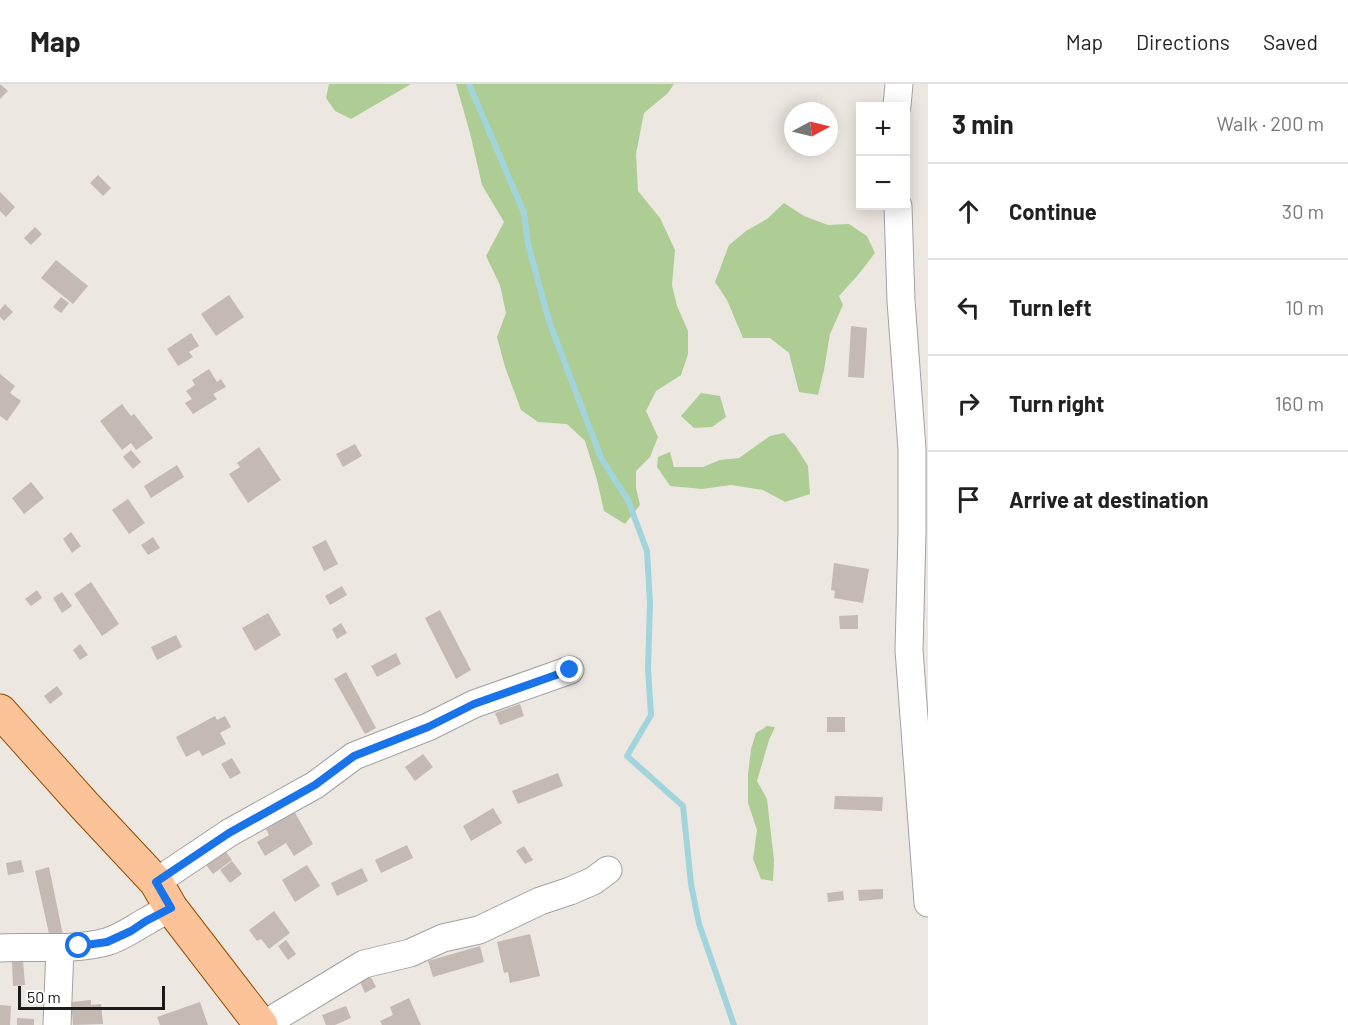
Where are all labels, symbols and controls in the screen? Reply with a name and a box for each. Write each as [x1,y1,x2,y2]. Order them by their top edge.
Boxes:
text: Map [30,24,81,58]
text: Map [1066,29,1103,54]
text: Directions [1136,29,1230,54]
text: Saved [1263,29,1318,54]
north arrow [784,102,838,156]
map controls [856,102,910,210]
button: + [856,102,910,156]
text: 3 min [952,108,1014,139]
text: Walk · 200 m [1216,111,1324,135]
button: − [856,156,910,210]
icon: ahead [952,195,985,228]
text: Continue [1009,198,1097,224]
text: 30 m [1282,199,1324,223]
icon: left [952,291,985,324]
text: Turn left [1009,294,1092,320]
text: 10 m [1285,295,1324,319]
icon: right [952,387,985,420]
text: Turn right [1009,390,1104,416]
text: 160 m [1275,391,1324,415]
icon: arrive [952,483,985,516]
text: Arrive at destination [1009,486,1208,512]
route end [556,656,582,682]
route start [65,932,91,958]
scale bar [18,983,165,1010]
text: 50 m [27,987,61,1006]

